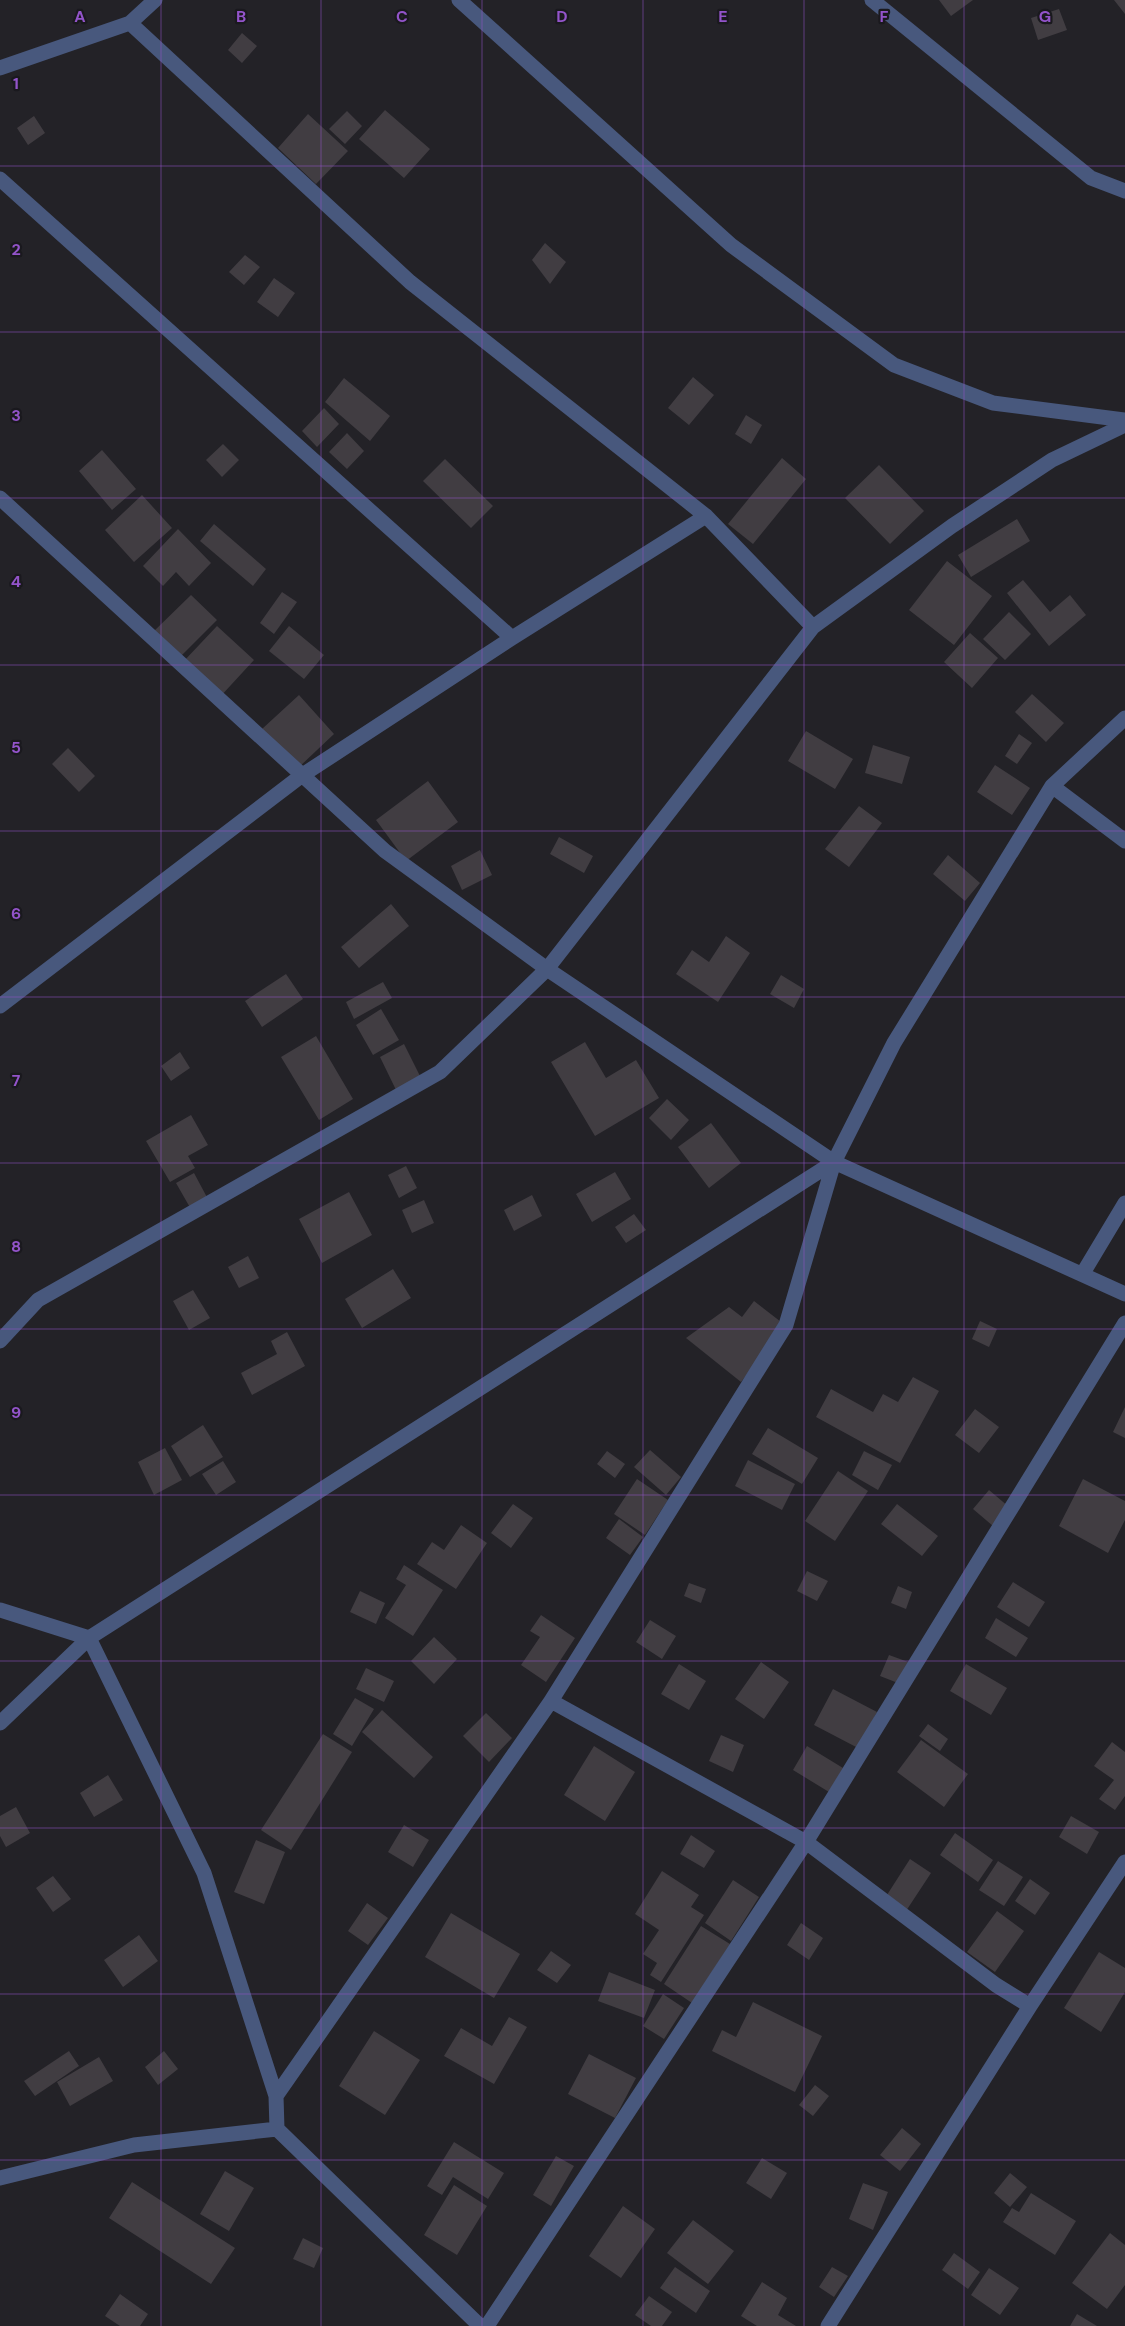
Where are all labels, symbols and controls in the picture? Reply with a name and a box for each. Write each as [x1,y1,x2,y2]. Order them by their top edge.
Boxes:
text: A [74,6,86,27]
text: B [236,6,246,27]
text: C [396,6,408,27]
text: D [556,6,568,27]
text: E [718,6,728,27]
text: F [880,6,889,27]
text: G [1039,6,1051,27]
text: 1 [13,73,19,94]
text: 2 [11,239,21,260]
text: 3 [11,405,21,426]
text: 4 [11,571,21,592]
text: 5 [11,737,21,758]
text: 6 [11,903,21,924]
text: 7 [12,1070,21,1091]
text: 8 [11,1236,21,1257]
text: 9 [11,1402,21,1423]

